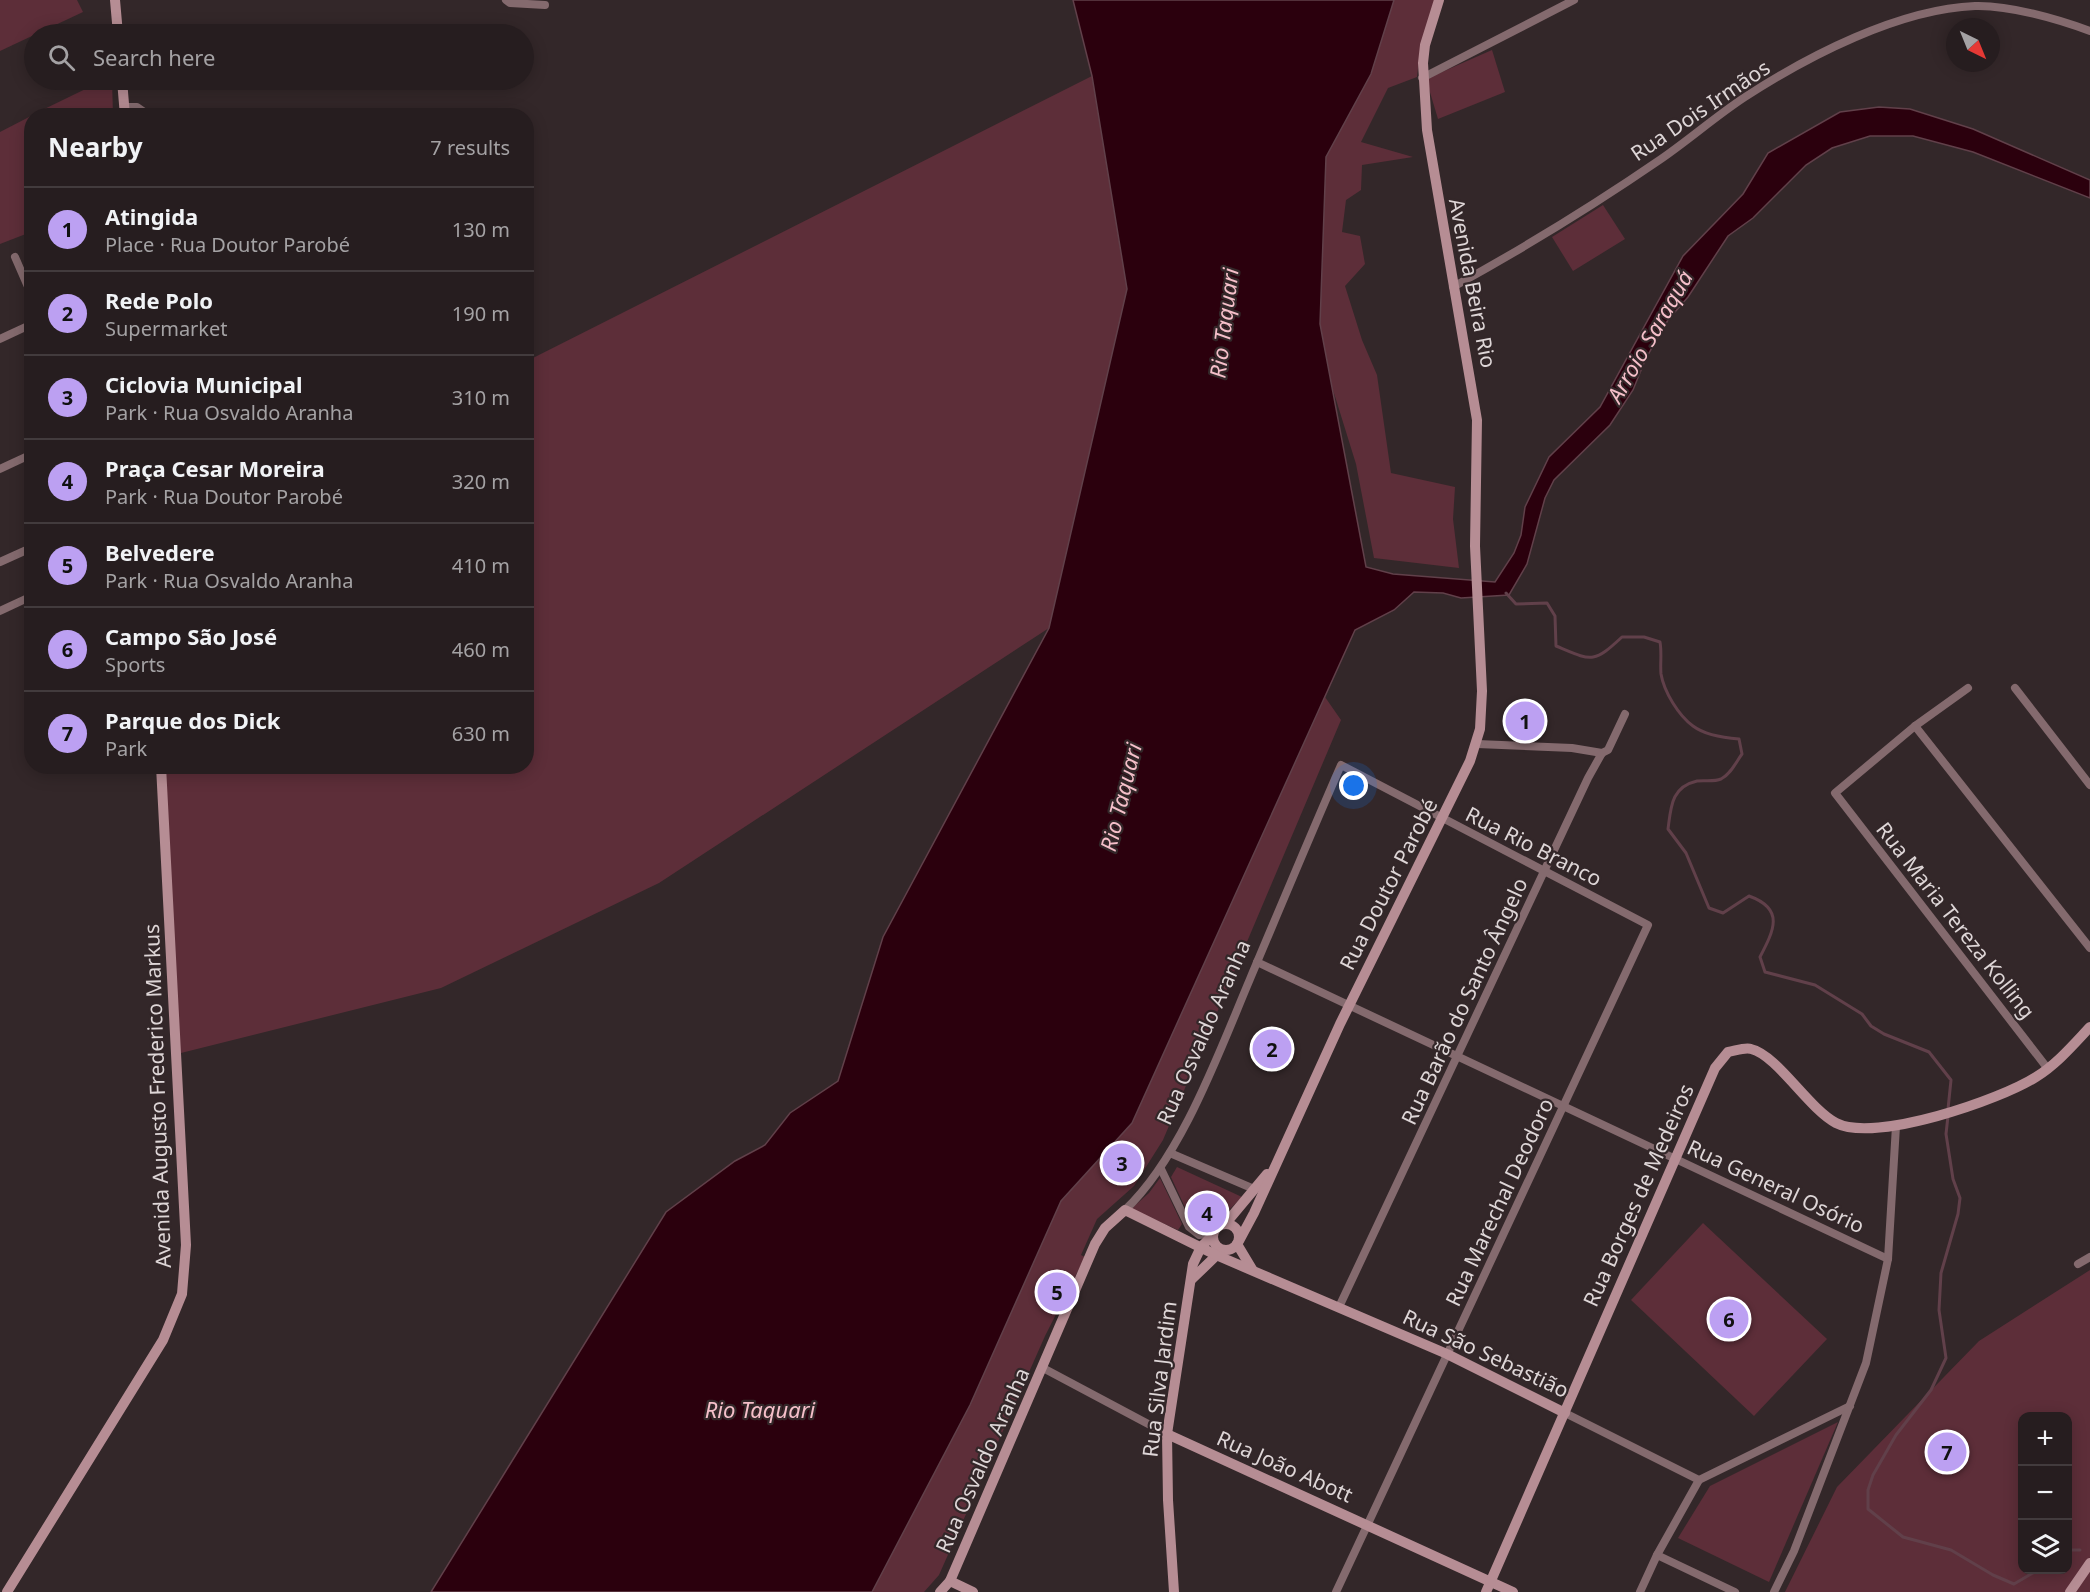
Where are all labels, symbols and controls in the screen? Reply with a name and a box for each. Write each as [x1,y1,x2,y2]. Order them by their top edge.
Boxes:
north arrow [1946,18,2000,72]
search box [24,24,534,90]
icon: search [45,41,78,74]
text: Search here [93,42,215,72]
street label: Rua Dois Irmãos [1625,53,1775,167]
text: Nearby [48,129,143,165]
text: 7 results [430,134,510,161]
street label: Avenida Beira Rio [1443,196,1503,370]
text: Atingida [105,201,198,231]
text: 1 [62,216,73,243]
text: 130 m [452,216,510,243]
text: Place · Rua Doutor Parobé [105,231,350,258]
water label: Arroio Saraquá [1598,264,1699,409]
water label: Rio Taquari [1201,266,1245,380]
text: Rede Polo [105,285,213,315]
text: 2 [62,300,73,327]
text: 190 m [452,300,510,327]
text: Supermarket [105,315,228,342]
text: Ciclovia Municipal [105,369,302,399]
text: 3 [62,384,73,411]
text: 310 m [452,384,510,411]
text: Park · Rua Osvaldo Aranha [105,399,353,426]
text: Praça Cesar Moreira [105,453,325,483]
text: 4 [62,468,73,495]
text: 320 m [452,468,510,495]
text: Park · Rua Doutor Parobé [105,483,343,510]
text: Belvedere [105,537,215,567]
text: 5 [62,552,73,579]
text: 410 m [452,552,510,579]
text: Park · Rua Osvaldo Aranha [105,567,353,594]
text: Campo São José [105,621,277,651]
text: 6 [62,636,73,663]
text: 460 m [452,636,510,663]
text: Sports [105,651,165,678]
pin: 1 [1506,698,1544,744]
text: Parque dos Dick [105,705,280,735]
text: 7 [62,720,73,747]
text: 630 m [452,720,510,747]
text: Park [105,735,147,762]
water label: Rio Taquari [1092,739,1148,854]
your location [1339,771,1368,800]
street label: Rua Doutor Parobé [1333,793,1443,975]
street label: Rua Rio Branco [1461,800,1607,892]
street label: Rua Maria Tereza Kolling [1870,816,2042,1024]
street label: Rua Barão do Santo Ângelo [1394,873,1534,1129]
street label: Avenida Augusto Frederico Markus [137,923,177,1269]
street label: Rua Osvaldo Aranha [1150,935,1256,1129]
pin: 2 [1252,1026,1292,1072]
street label: Rua Borges de Medeiros [1576,1079,1700,1311]
street label: Rua Marechal Deodoro [1438,1093,1560,1311]
street label: Rua General Osório [1683,1133,1869,1239]
pin: 3 [1102,1140,1142,1186]
pin: 4 [1188,1190,1226,1236]
pin: 5 [1038,1270,1076,1314]
pin: 6 [1710,1296,1748,1342]
street label: Rua Silva Jardim [1136,1299,1182,1459]
street label: Rua São Sebastião [1398,1302,1574,1404]
street label: Rua Osvaldo Aranha [929,1363,1035,1557]
water label: Rio Taquari [705,1394,816,1424]
map controls [2018,1412,2072,1574]
button: + [2018,1412,2072,1466]
street label: Rua João Abott [1213,1424,1358,1509]
pin: 7 [1928,1430,1966,1474]
button: − [2018,1466,2072,1520]
button: layers [2018,1520,2072,1574]

